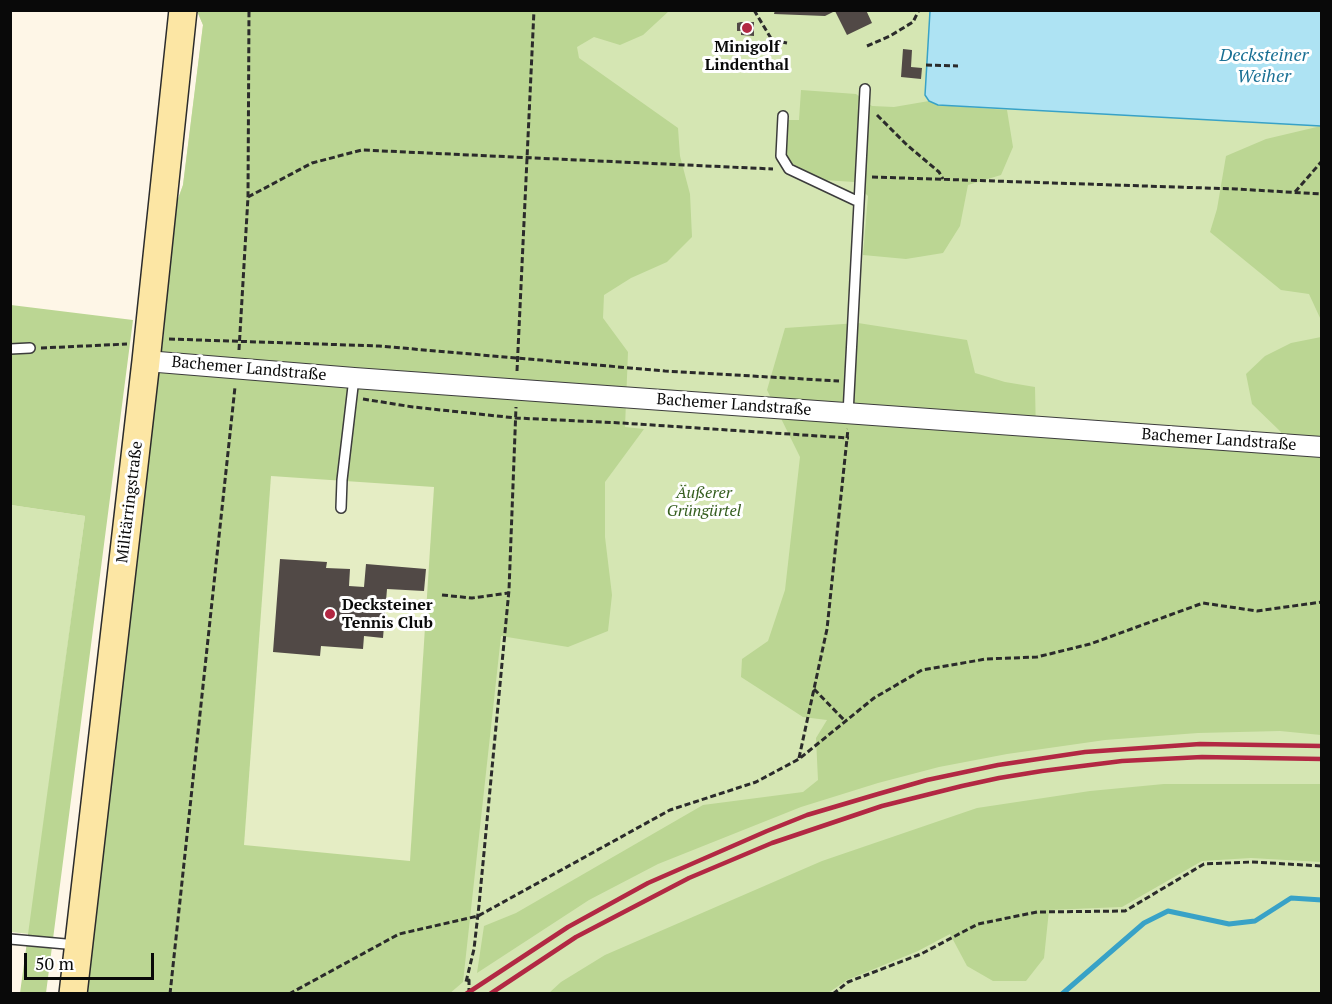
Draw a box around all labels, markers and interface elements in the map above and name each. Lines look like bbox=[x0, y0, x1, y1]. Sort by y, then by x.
marker: Minigolf Lindenthal bbox=[740, 21, 754, 35]
place label: Minigolf Lindenthal bbox=[705, 37, 789, 75]
water label: Decksteiner Weiher bbox=[1220, 45, 1308, 88]
street label: Bachemer Landstraße bbox=[171, 353, 327, 385]
street label: Bachemer Landstraße bbox=[656, 390, 812, 420]
street label: Bachemer Landstraße bbox=[1141, 425, 1297, 455]
street label: Militärringstraße bbox=[113, 440, 147, 564]
park label: Äußerer Grüngürtel bbox=[667, 483, 741, 521]
place label: Decksteiner Tennis Club bbox=[342, 595, 433, 633]
marker: Decksteiner Tennis Club bbox=[323, 607, 337, 621]
scale bar bbox=[27, 941, 158, 979]
text: 50 m bbox=[35, 951, 74, 975]

